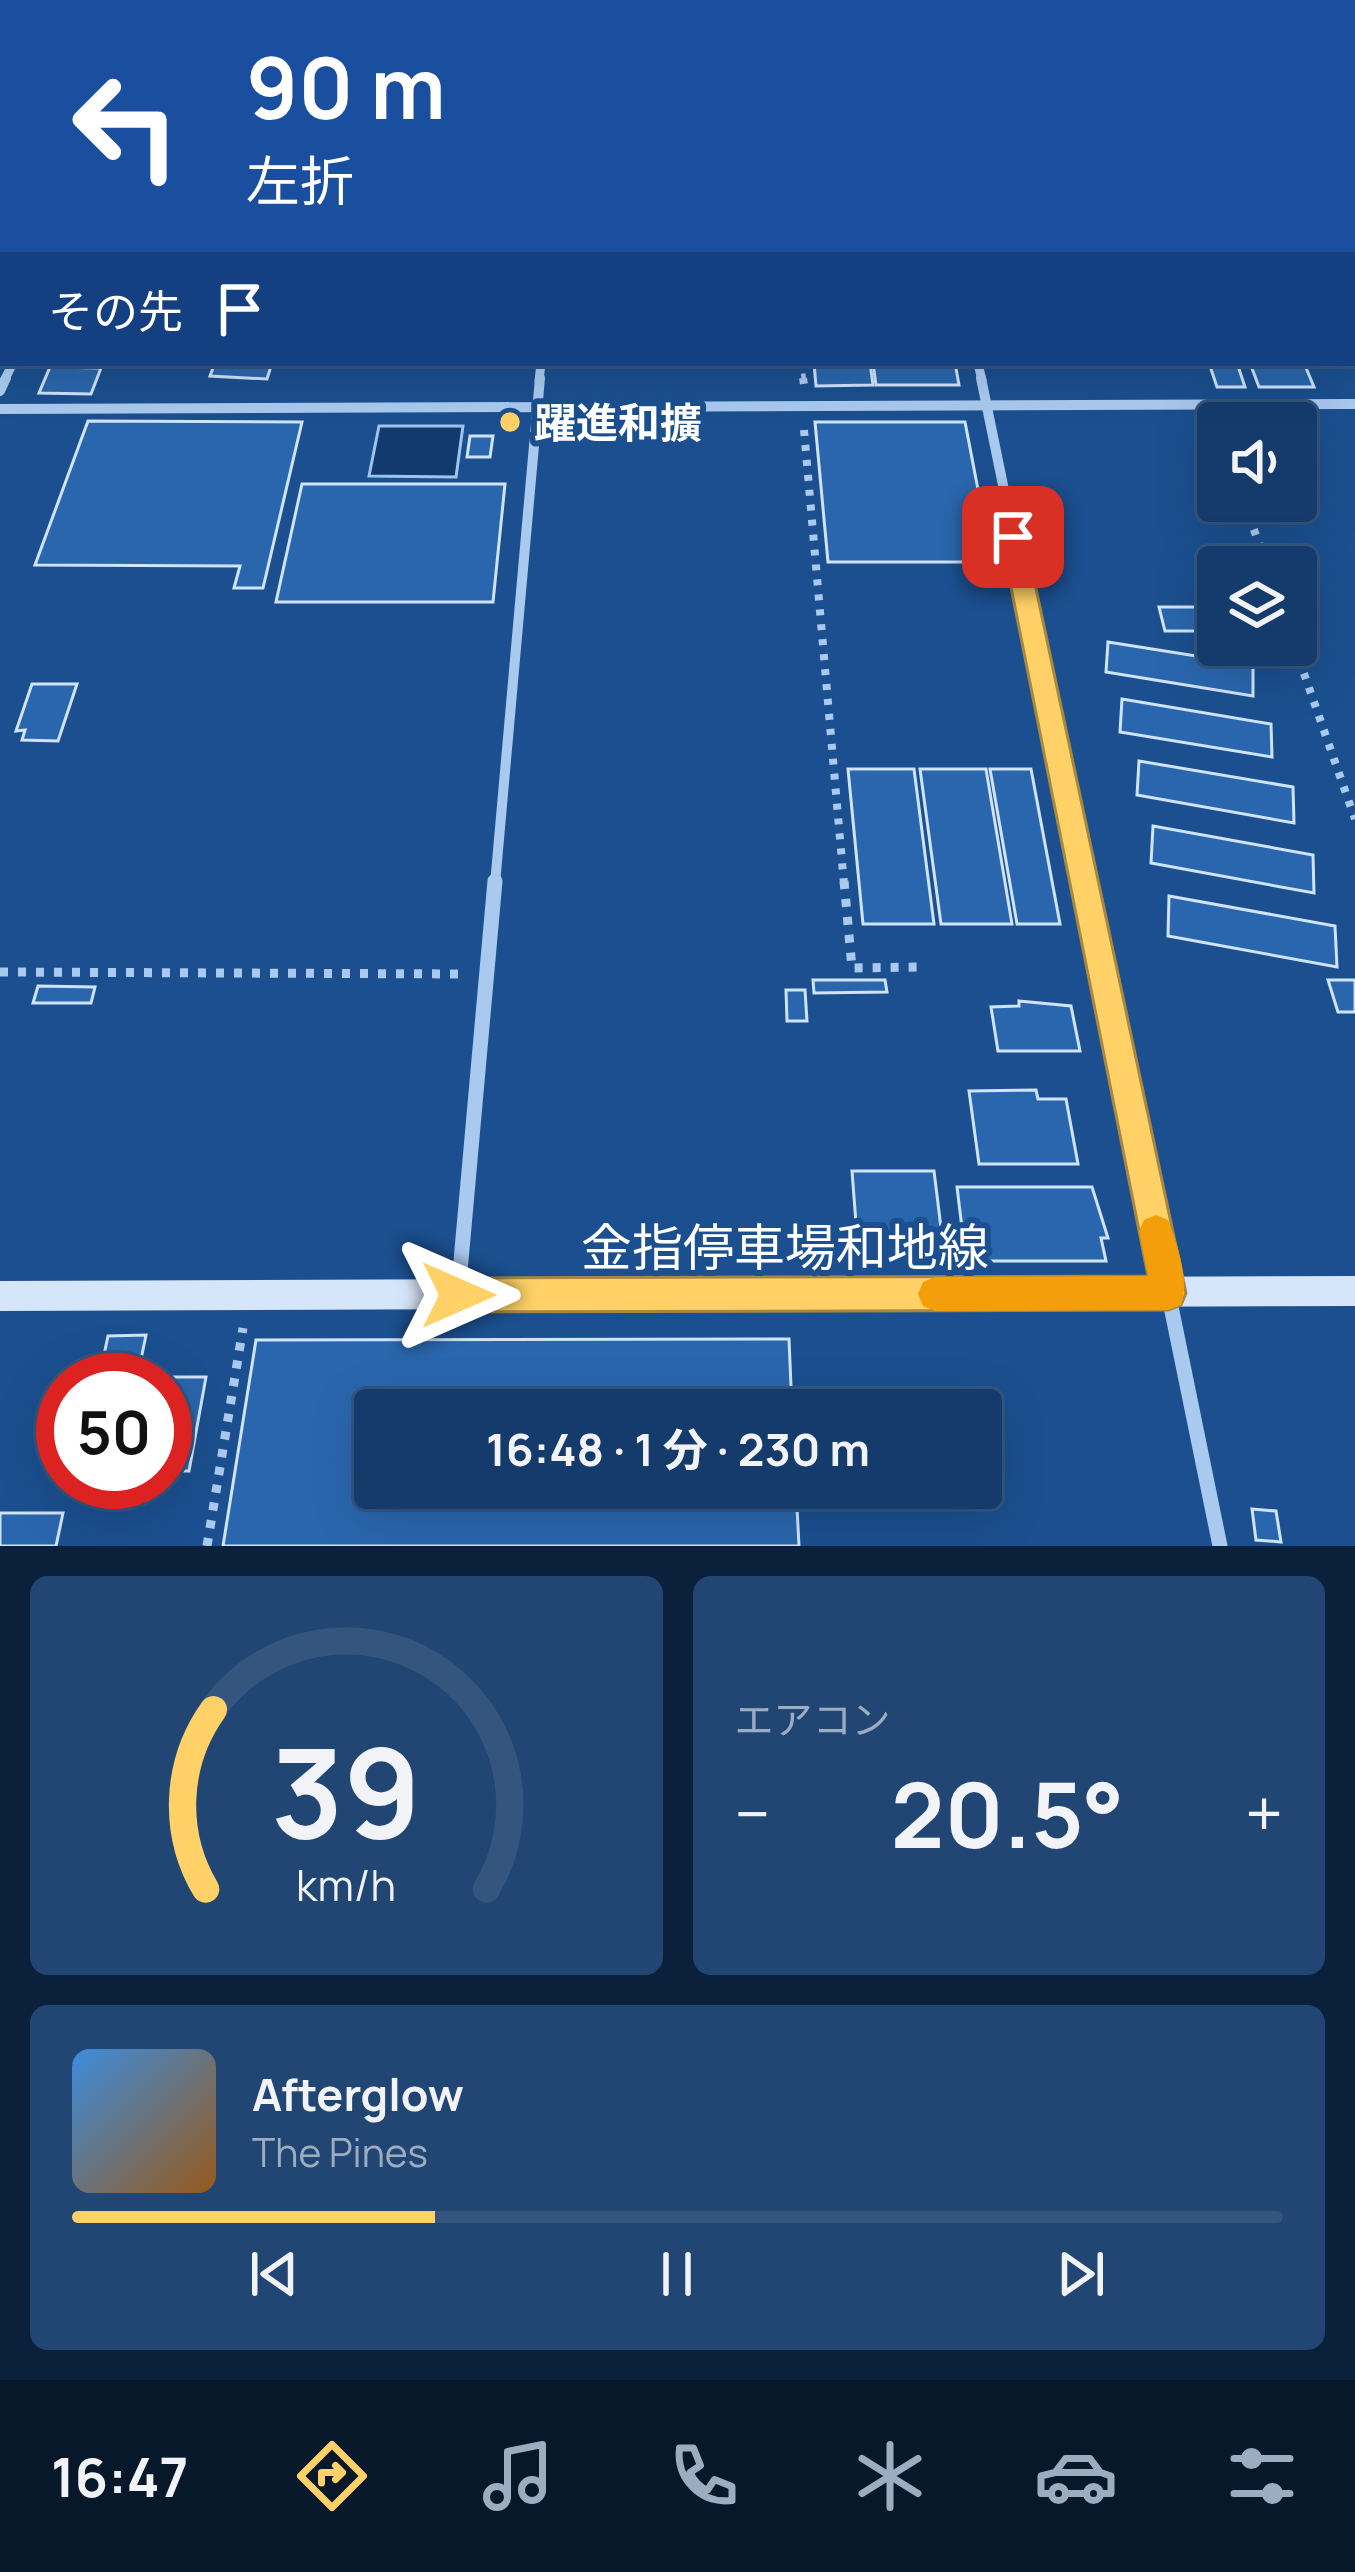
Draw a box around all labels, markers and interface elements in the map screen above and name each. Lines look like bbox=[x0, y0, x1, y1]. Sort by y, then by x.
text: 90 m bbox=[246, 29, 446, 144]
icon: left bbox=[48, 48, 204, 204]
text: 左折 bbox=[246, 143, 354, 217]
icon: arrive bbox=[207, 276, 273, 342]
text: その先 bbox=[48, 280, 183, 342]
place label: 躍進和擴 bbox=[534, 393, 702, 451]
map controls bbox=[1197, 402, 1317, 666]
button: sound bbox=[1197, 402, 1317, 522]
marker: 躍進和擴 bbox=[497, 409, 523, 435]
pin bbox=[962, 486, 1064, 588]
icon: arrive bbox=[980, 504, 1046, 570]
button: layers bbox=[1197, 546, 1317, 666]
street label: 金指停車場和地線 bbox=[581, 1212, 989, 1281]
position arrow bbox=[395, 1232, 521, 1358]
speed limit sign: 50 bbox=[36, 1353, 192, 1509]
text: 16:48 · 1 分 · 230 m bbox=[486, 1418, 870, 1480]
text: エアコン bbox=[735, 1692, 891, 1746]
text: 39 bbox=[271, 1705, 421, 1875]
text: 20.5° bbox=[891, 1752, 1124, 1875]
text: − bbox=[735, 1768, 770, 1858]
text: + bbox=[1245, 1768, 1283, 1858]
text: km/h bbox=[296, 1854, 396, 1913]
text: Afterglow bbox=[252, 2063, 464, 2125]
text: The Pines bbox=[252, 2125, 428, 2179]
icon: previous bbox=[241, 2241, 307, 2307]
icon: pause bbox=[644, 2241, 710, 2307]
icon: next bbox=[1048, 2241, 1114, 2307]
icon: directions bbox=[290, 2434, 374, 2518]
icon: music bbox=[476, 2434, 560, 2518]
icon: phone bbox=[662, 2434, 746, 2518]
icon: climate bbox=[848, 2434, 932, 2518]
icon: car bbox=[1034, 2434, 1118, 2518]
icon: filters bbox=[1220, 2434, 1304, 2518]
text: 16:47 bbox=[51, 2439, 188, 2513]

